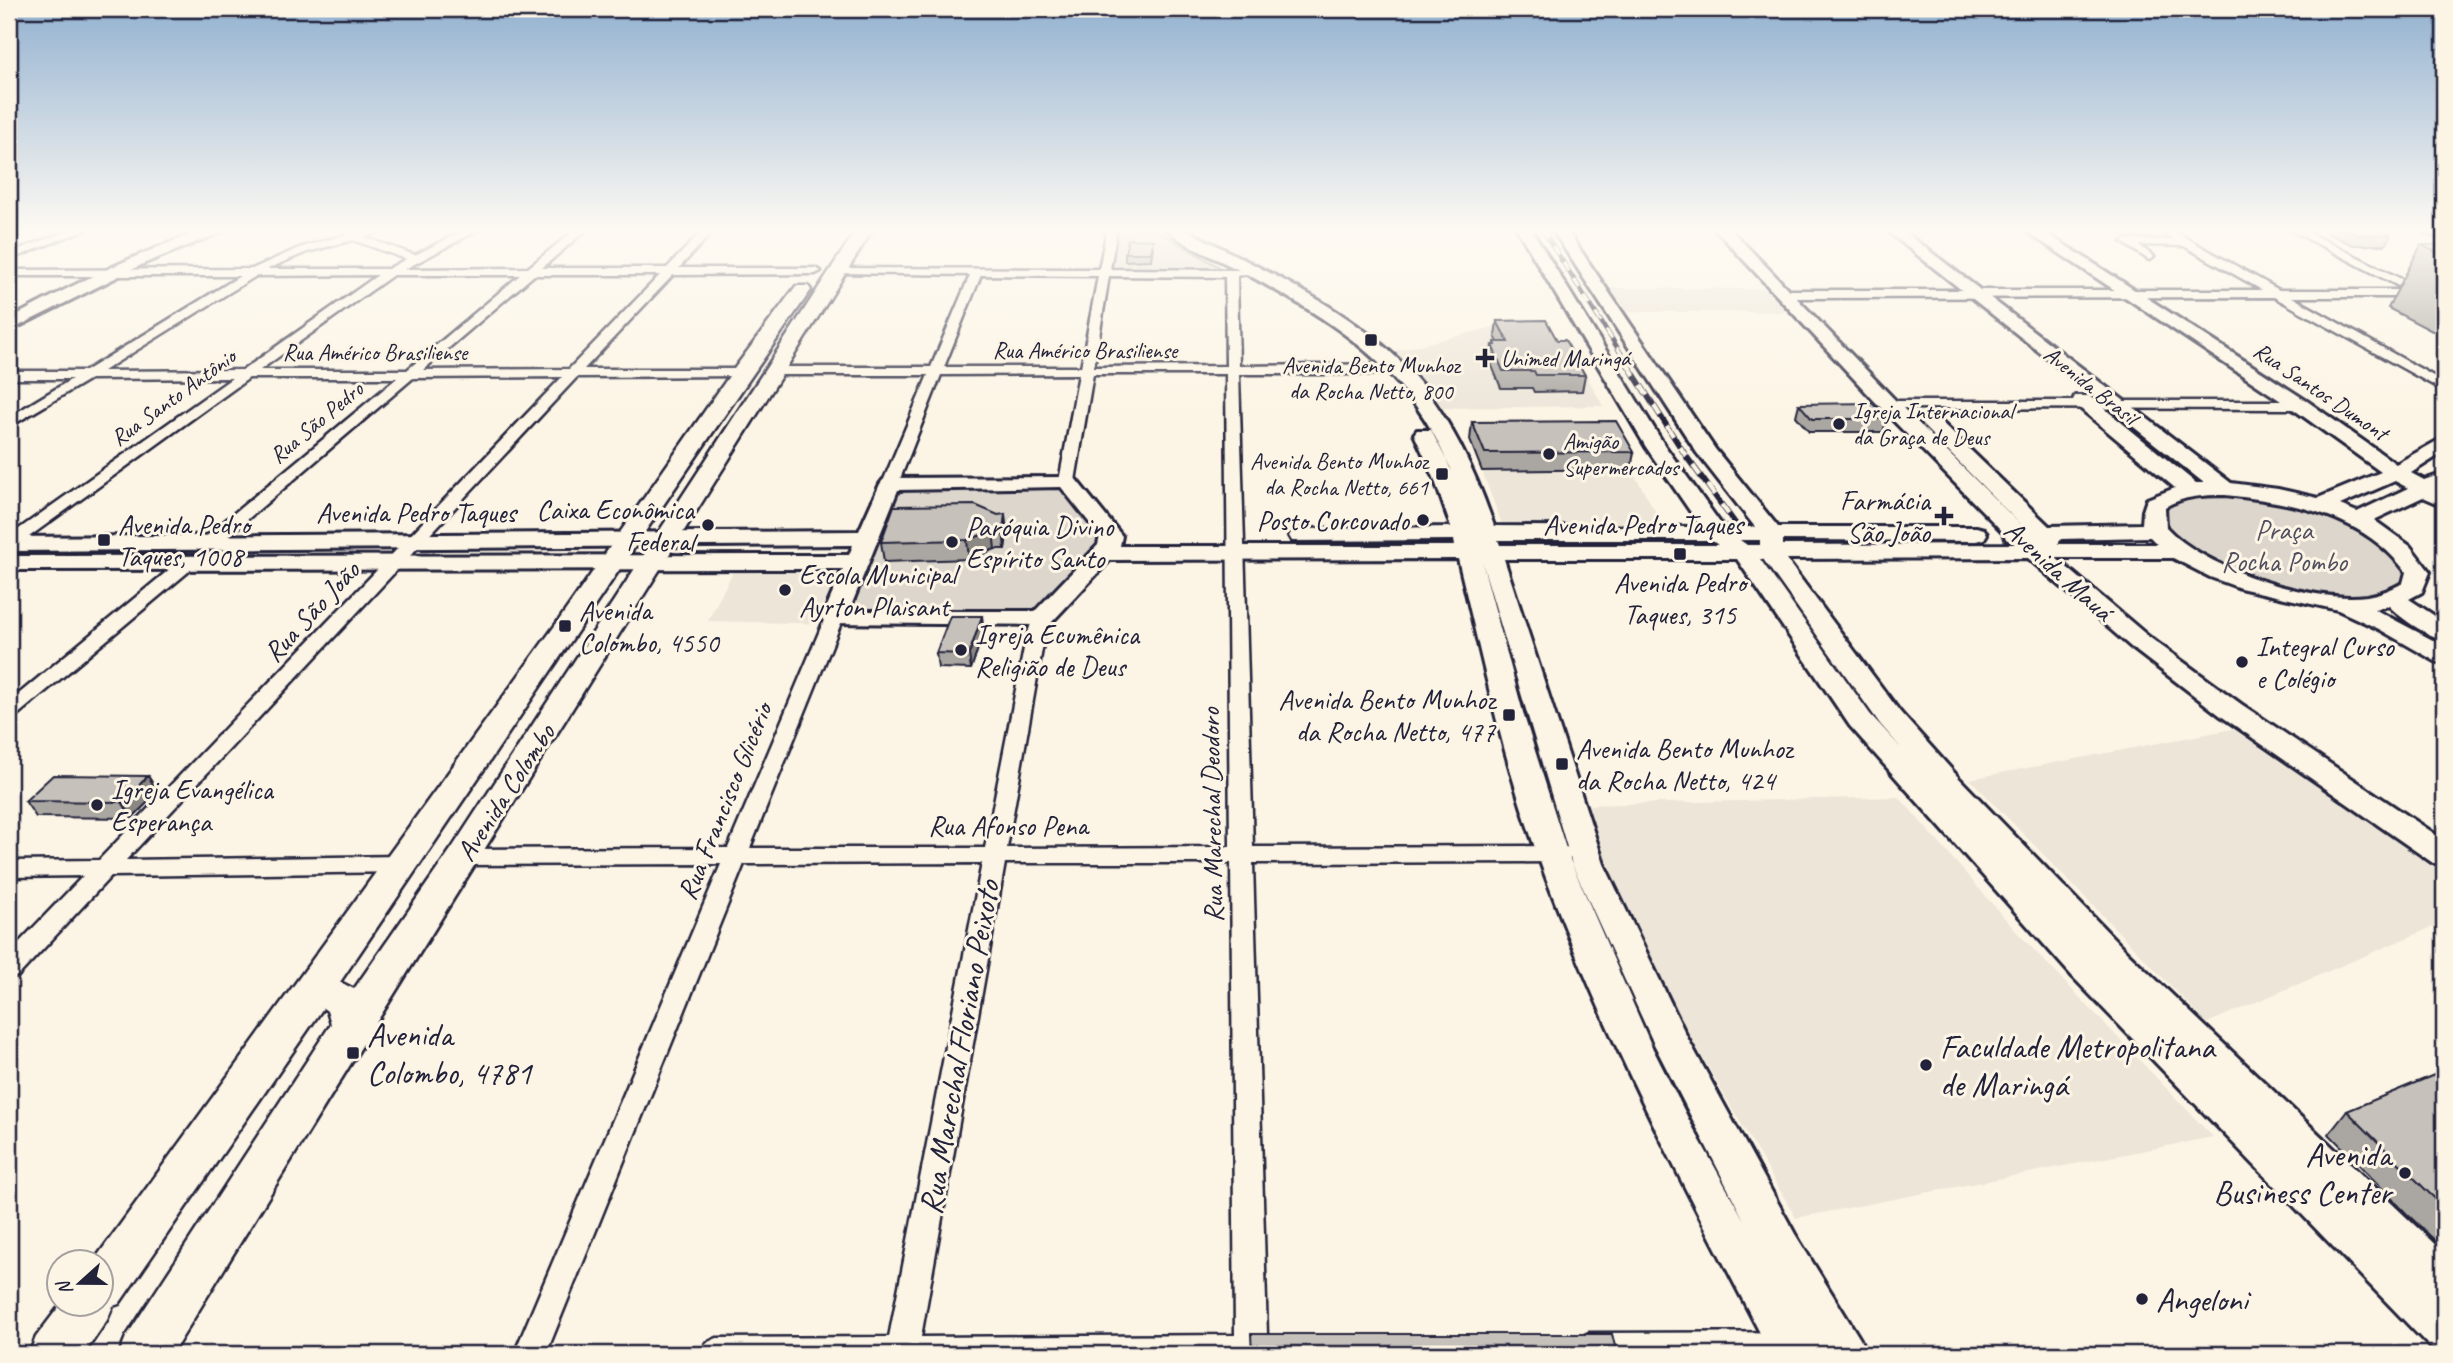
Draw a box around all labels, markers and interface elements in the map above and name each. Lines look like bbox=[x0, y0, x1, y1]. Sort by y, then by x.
marker: Avenida Bento Munhoz da Rocha Netto, 800 bbox=[1363, 332, 1379, 348]
street label: Rua Américo Brasiliense bbox=[993, 336, 1179, 365]
street label: Rua Santos Dumont bbox=[2248, 336, 2396, 449]
street label: Rua Américo Brasiliense bbox=[283, 338, 469, 367]
street label: Avenida Brasil bbox=[2038, 340, 2147, 434]
street label: Rua Santo Antônio bbox=[105, 341, 244, 453]
place label: Unimed Maringá bbox=[1501, 344, 1632, 373]
marker: Unimed Maringá bbox=[1475, 348, 1495, 368]
place label: Avenida Bento Munhoz da Rocha Netto, 800 bbox=[1282, 351, 1462, 406]
street label: Rua São Pedro bbox=[264, 374, 371, 470]
place label: Igreja Internacional da Graça de Deus bbox=[1853, 397, 2017, 452]
marker: Igreja Internacional da Graça de Deus bbox=[1831, 416, 1847, 432]
place label: Amigão Supermercados bbox=[1563, 427, 1681, 482]
marker: Amigão Supermercados bbox=[1541, 446, 1557, 462]
place label: Avenida Bento Munhoz da Rocha Netto, 661 bbox=[1250, 447, 1430, 502]
marker: Avenida Bento Munhoz da Rocha Netto, 661 bbox=[1434, 466, 1450, 482]
place label: Farmácia São João bbox=[1840, 483, 1932, 550]
place label: Caixa Econômica Federal bbox=[536, 492, 699, 559]
street label: Avenida Pedro Taques bbox=[316, 495, 518, 530]
place label: Posto Corcovado bbox=[1257, 503, 1411, 538]
place label: Avenida Pedro Taques, 1008 bbox=[118, 507, 253, 574]
street label: Avenida Pedro Taques bbox=[1543, 507, 1745, 542]
marker: Farmácia São João bbox=[1936, 508, 1952, 524]
place label: Paróquia Divino Espírito Santo bbox=[966, 509, 1115, 576]
marker: Posto Corcovado bbox=[1415, 512, 1431, 528]
street label: Avenida Mauá bbox=[1997, 512, 2122, 630]
park label: Praça Rocha Pombo bbox=[2221, 512, 2349, 579]
marker: Caixa Econômica Federal bbox=[700, 517, 716, 533]
marker: Avenida Pedro Taques, 1008 bbox=[96, 532, 112, 548]
marker: Paróquia Divino Espírito Santo bbox=[944, 534, 960, 550]
marker: Avenida Pedro Taques, 315 bbox=[1672, 546, 1688, 562]
street label: Rua São João bbox=[256, 552, 368, 669]
place label: Escola Municipal Ayrton Plaisant bbox=[799, 557, 961, 624]
place label: Avenida Pedro Taques, 315 bbox=[1614, 565, 1749, 632]
marker: Escola Municipal Ayrton Plaisant bbox=[777, 582, 793, 598]
place label: Avenida Colombo, 4550 bbox=[579, 593, 721, 660]
place label: Igreja Ecumênica Religião de Deus bbox=[975, 617, 1141, 684]
marker: Avenida Colombo, 4550 bbox=[557, 618, 573, 634]
place label: Integral Curso e Colégio bbox=[2256, 629, 2396, 696]
marker: Igreja Ecumênica Religião de Deus bbox=[953, 642, 969, 658]
marker: Integral Curso e Colégio bbox=[2234, 654, 2250, 670]
place label: Avenida Bento Munhoz da Rocha Netto, 477 bbox=[1279, 682, 1497, 749]
street label: Rua Francisco Glicério bbox=[669, 695, 781, 905]
street label: Rua Marechal Deodoro bbox=[1192, 705, 1231, 923]
marker: Avenida Bento Munhoz da Rocha Netto, 477 bbox=[1501, 707, 1517, 723]
street label: Avenida Colombo bbox=[448, 715, 564, 867]
place label: Avenida Bento Munhoz da Rocha Netto, 424 bbox=[1576, 731, 1795, 798]
marker: Avenida Bento Munhoz da Rocha Netto, 424 bbox=[1554, 756, 1570, 772]
place label: Igreja Evangélica Esperança bbox=[111, 772, 274, 839]
marker: Igreja Evangélica Esperança bbox=[89, 797, 105, 813]
street label: Rua Afonso Pena bbox=[928, 808, 1090, 843]
street label: Rua Marechal Floriano Peixoto bbox=[909, 875, 1009, 1217]
place label: Avenida Colombo, 4781 bbox=[367, 1014, 534, 1094]
place label: Faculdade Metropolitana de Maringá bbox=[1940, 1026, 2217, 1106]
marker: Avenida Colombo, 4781 bbox=[345, 1045, 361, 1061]
marker: Faculdade Metropolitana de Maringá bbox=[1918, 1057, 1934, 1073]
place label: Avenida Business Center bbox=[2213, 1134, 2394, 1214]
marker: Avenida Business Center bbox=[2397, 1165, 2413, 1181]
north arrow bbox=[46, 1248, 116, 1318]
text: N bbox=[51, 1276, 78, 1299]
place label: Angeloni bbox=[2156, 1279, 2252, 1321]
marker: Angeloni bbox=[2134, 1291, 2150, 1307]

